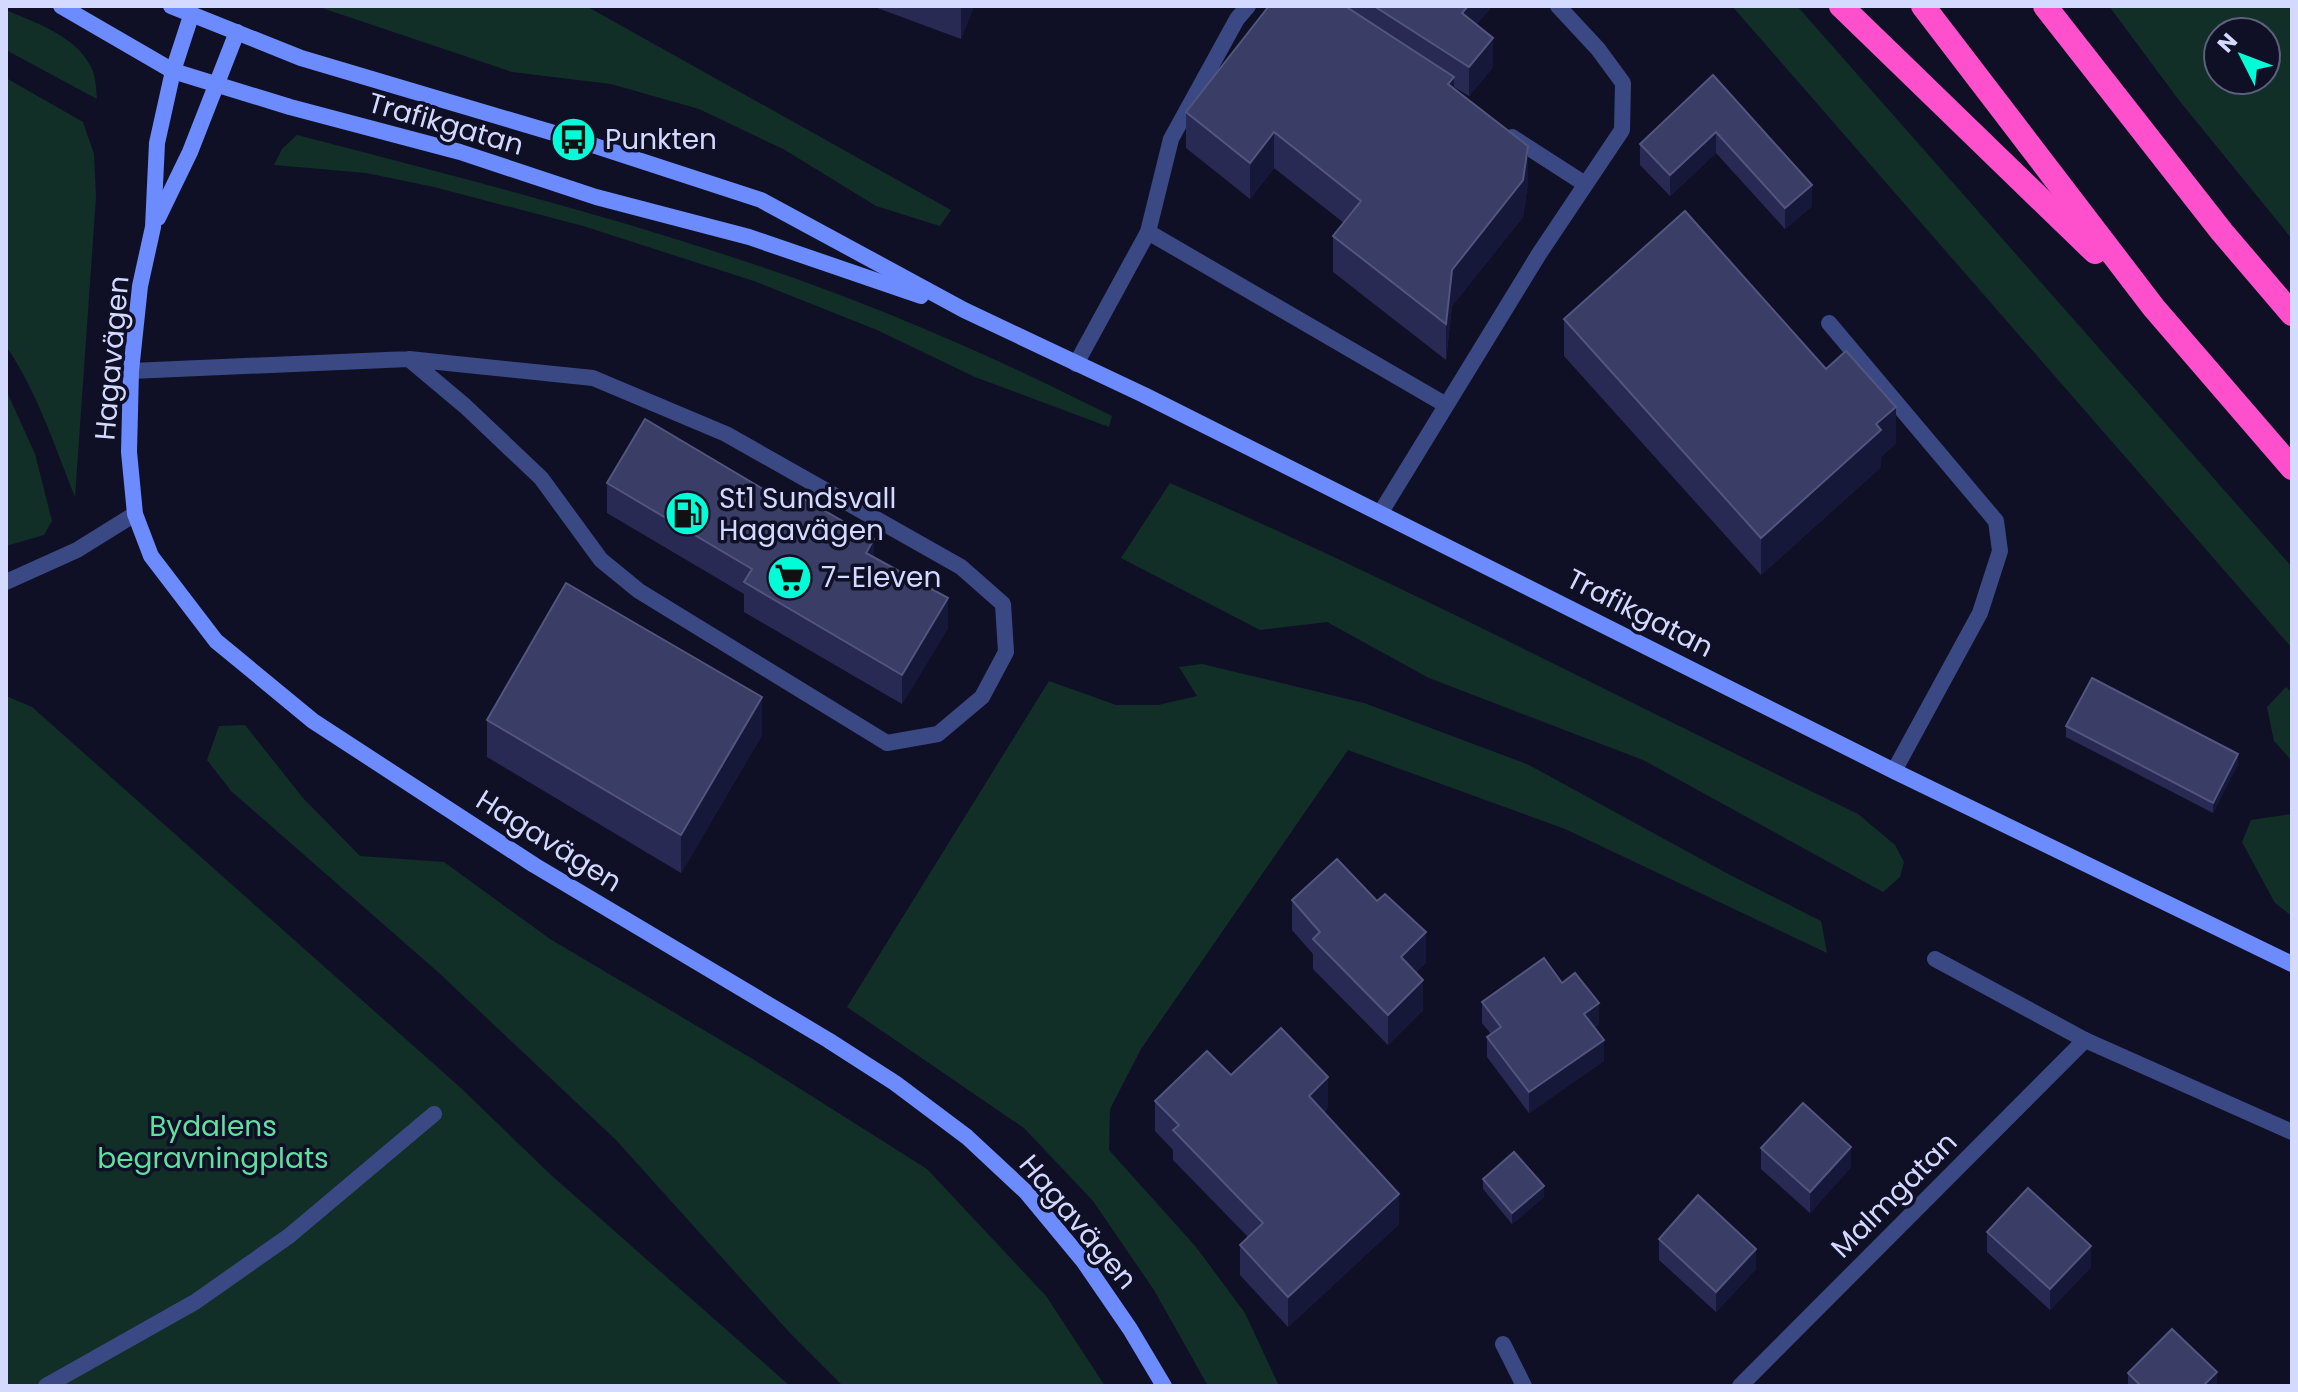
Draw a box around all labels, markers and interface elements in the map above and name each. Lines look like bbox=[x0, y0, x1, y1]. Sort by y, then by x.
north arrow bbox=[2202, 16, 2282, 96]
text: N bbox=[2210, 26, 2245, 59]
street label: Trafikgatan bbox=[364, 83, 528, 165]
bus stop icon: Punkten bbox=[550, 115, 598, 163]
place label: Punkten bbox=[605, 120, 717, 159]
street label: Hagavägen bbox=[85, 274, 139, 442]
place label: St1 Sundsvall Hagavägen bbox=[719, 479, 896, 550]
fuel station icon: St1 Sundsvall Hagavägen bbox=[664, 490, 712, 538]
supermarket icon: 7-Eleven bbox=[766, 553, 814, 601]
place label: 7-Eleven bbox=[821, 558, 941, 597]
street label: Trafikgatan bbox=[1560, 559, 1720, 667]
street label: Hagavägen bbox=[469, 781, 629, 901]
park label: Bydalens begravningplats bbox=[97, 1107, 329, 1178]
street label: Malmgatan bbox=[1822, 1123, 1966, 1267]
street label: Hagavägen bbox=[1010, 1146, 1146, 1298]

